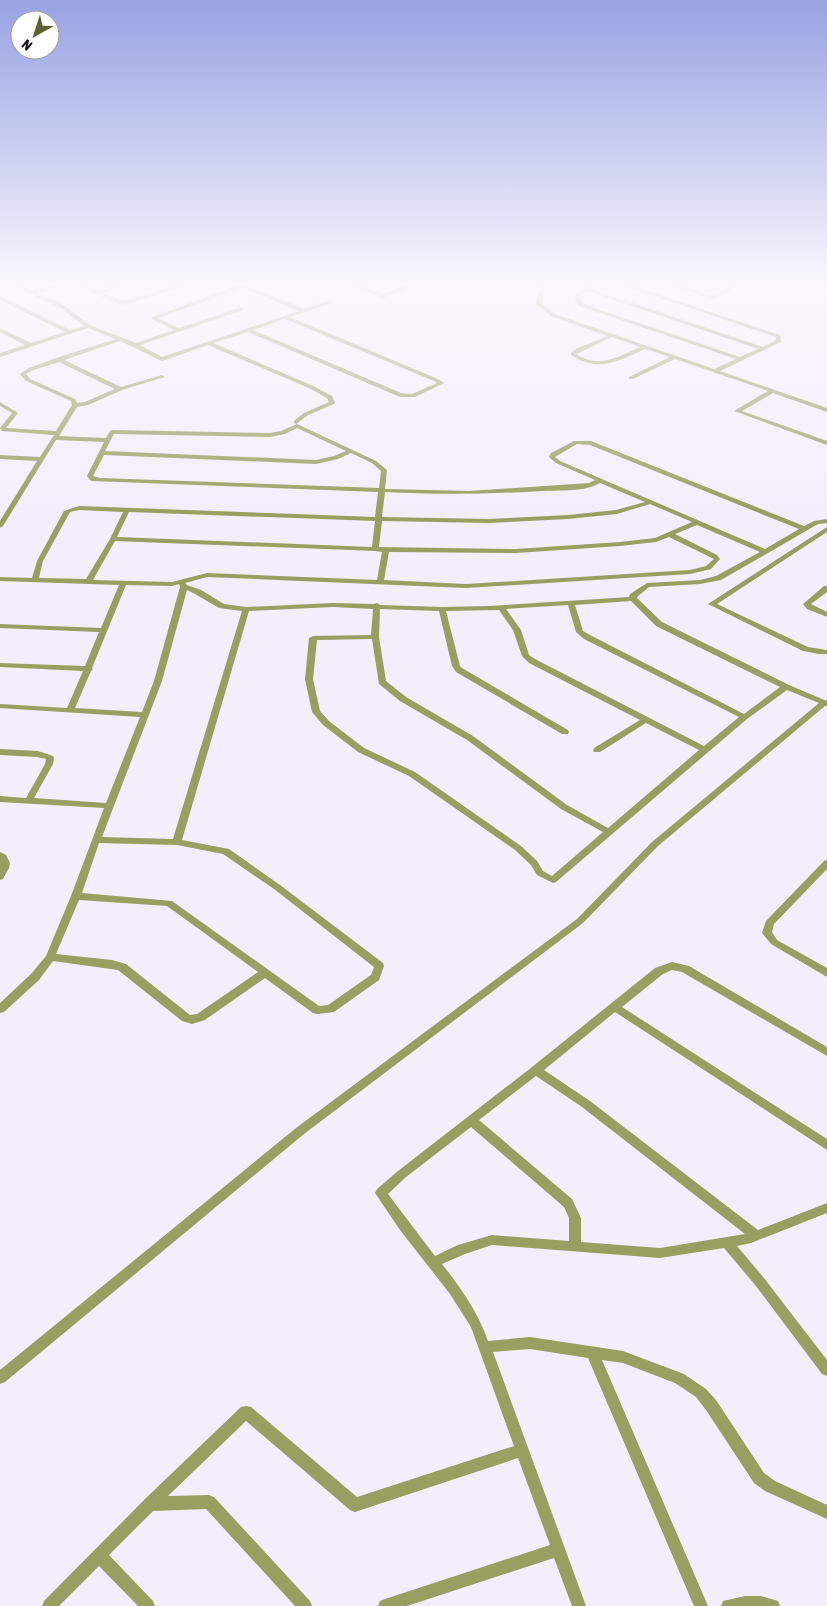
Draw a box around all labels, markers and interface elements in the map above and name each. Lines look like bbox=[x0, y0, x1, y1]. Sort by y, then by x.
north arrow bbox=[10, 10, 60, 60]
text: N bbox=[19, 36, 35, 54]

